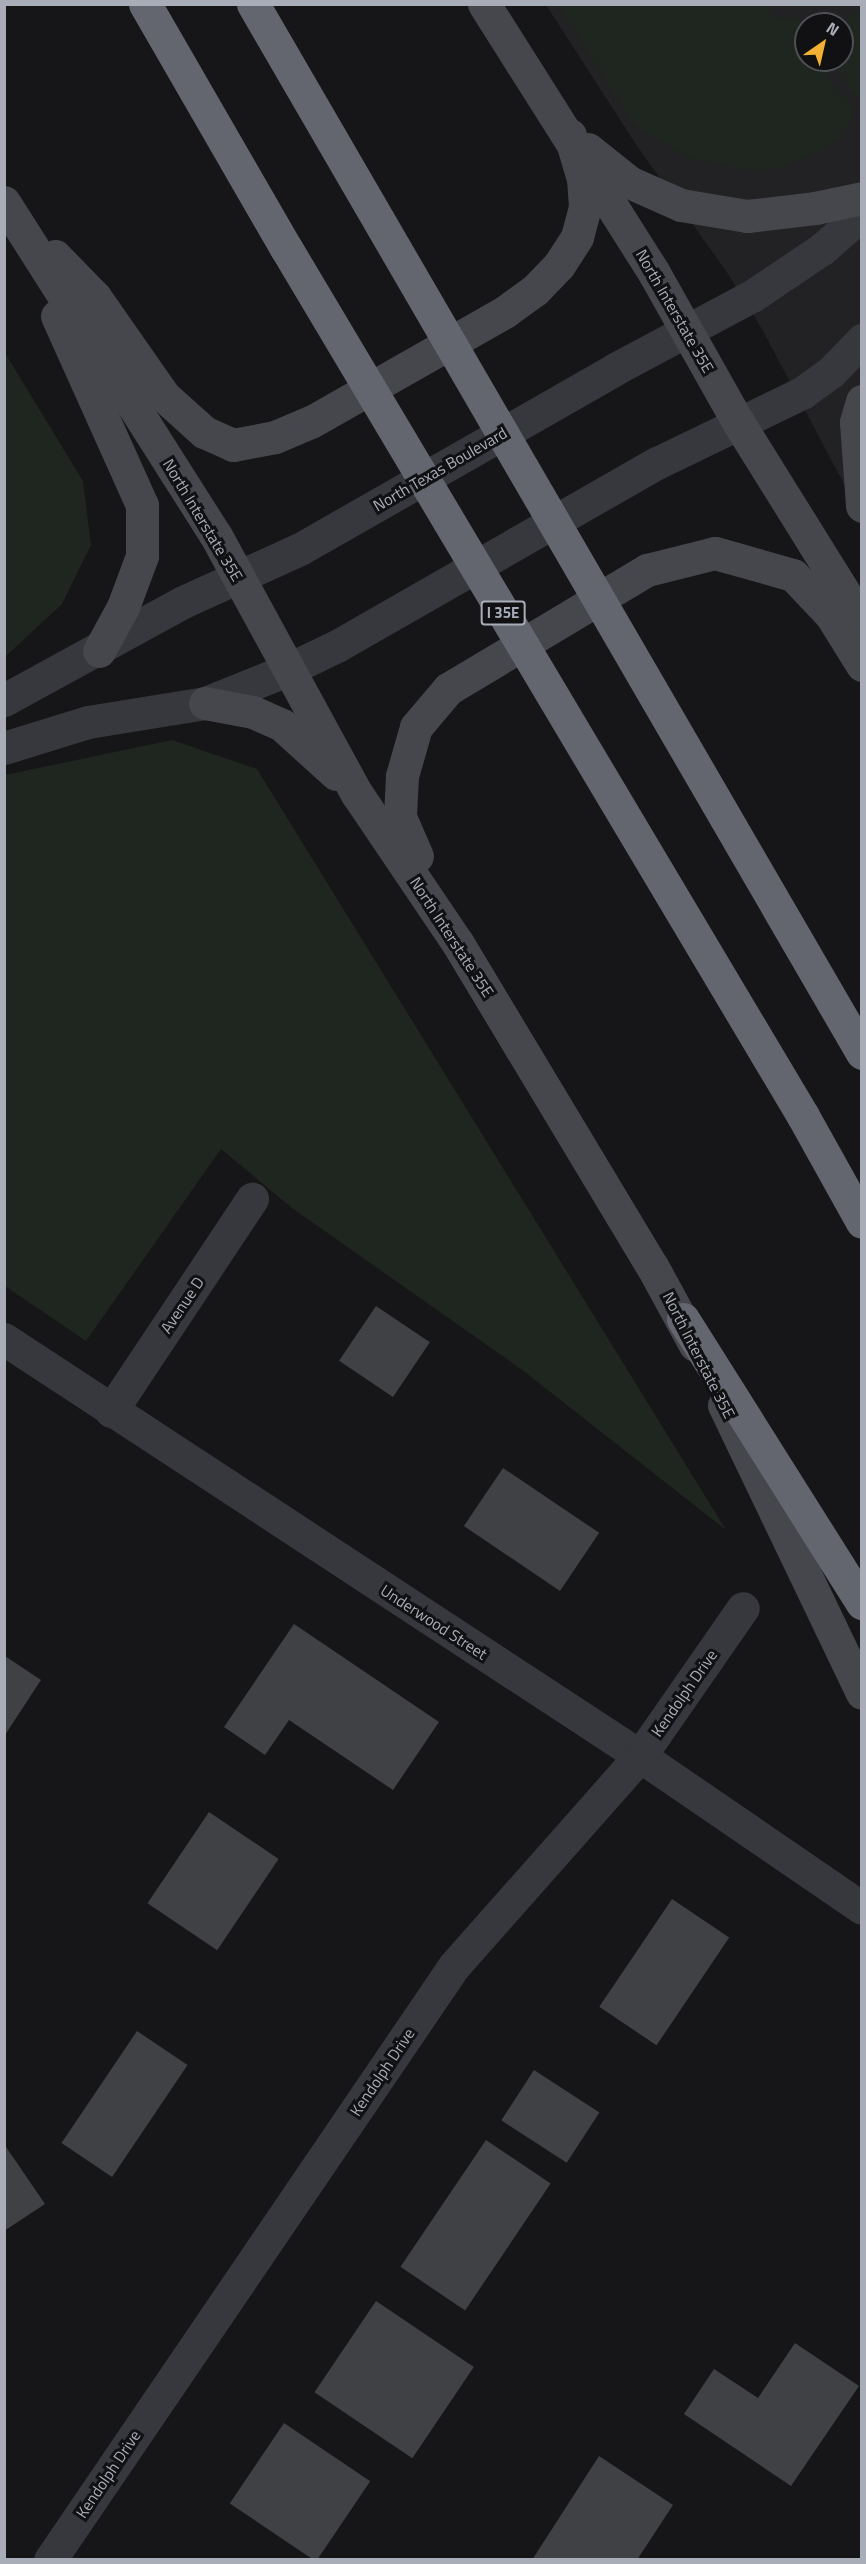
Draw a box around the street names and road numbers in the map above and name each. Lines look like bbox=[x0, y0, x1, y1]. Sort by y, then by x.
street label: North Interstate 35E bbox=[632, 246, 718, 376]
street label: North Texas Boulevard bbox=[370, 423, 510, 515]
street label: North Interstate 35E bbox=[159, 455, 247, 585]
road number: I 35E bbox=[480, 601, 526, 625]
street label: North Interstate 35E bbox=[406, 873, 498, 1001]
street label: Avenue D bbox=[156, 1273, 208, 1337]
street label: North Interstate 35E bbox=[659, 1289, 739, 1421]
street label: Underwood Street bbox=[377, 1580, 491, 1664]
street label: Kendolph Drive bbox=[647, 1646, 721, 1740]
street label: Kendolph Drive bbox=[346, 2024, 418, 2120]
street label: Kendolph Drive bbox=[72, 2426, 144, 2522]

